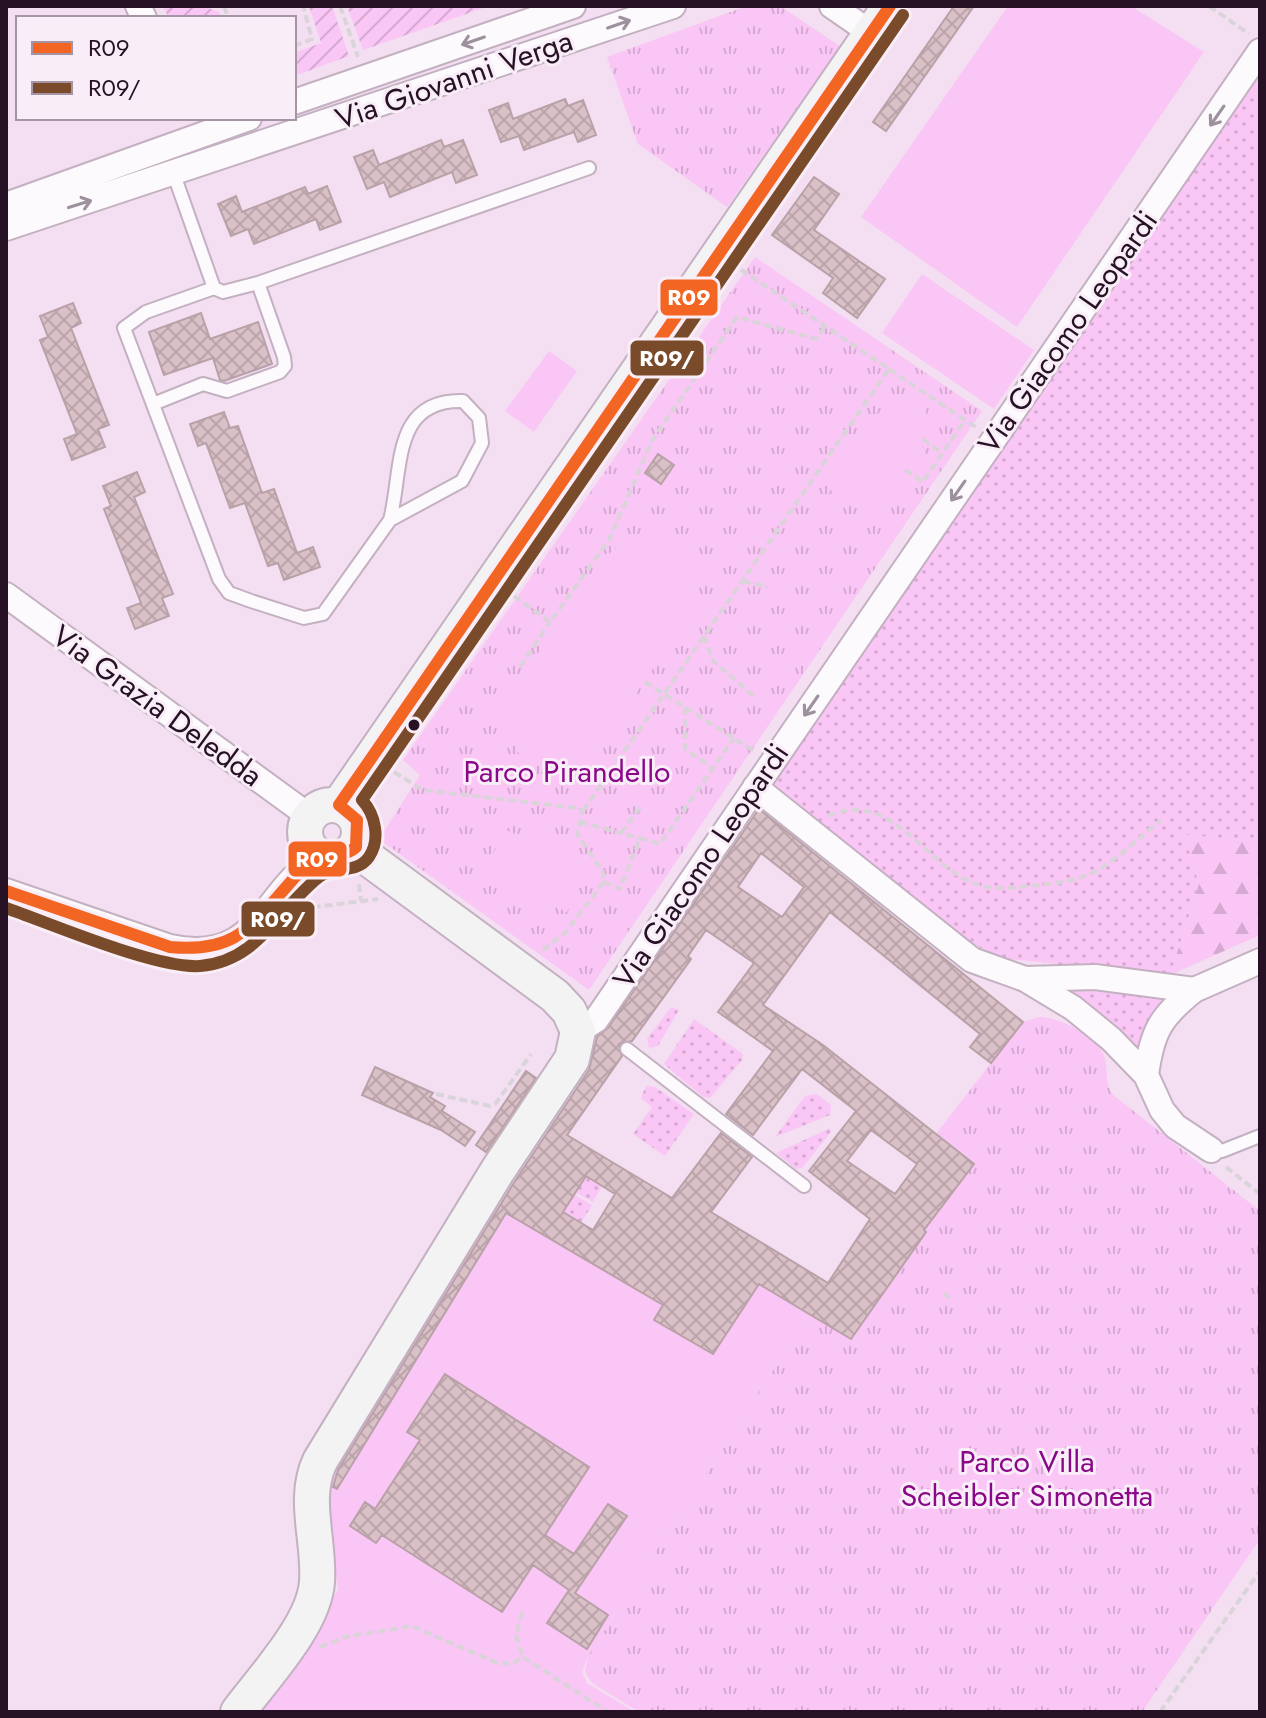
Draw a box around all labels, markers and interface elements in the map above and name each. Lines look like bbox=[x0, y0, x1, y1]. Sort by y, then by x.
legend bbox=[16, 16, 296, 120]
one-way arrow bbox=[606, 16, 631, 31]
street label: Via Giovanni Verga bbox=[330, 19, 578, 140]
text: R09 bbox=[88, 30, 130, 65]
one-way arrow bbox=[461, 35, 486, 50]
text: R09/ bbox=[88, 70, 140, 105]
one-way arrow bbox=[1208, 104, 1225, 126]
one-way arrow bbox=[68, 196, 93, 211]
street label: Via Giacomo Leopardi bbox=[967, 201, 1168, 462]
line badge: R09 bbox=[659, 278, 719, 317]
text: R09 bbox=[667, 281, 711, 313]
line badge: R09/ bbox=[629, 339, 705, 377]
text: R09/ bbox=[639, 342, 695, 374]
one-way arrow bbox=[950, 480, 966, 502]
street label: Via Grazia Deledda bbox=[43, 614, 271, 797]
one-way arrow bbox=[803, 694, 819, 716]
unlabelled marker bbox=[406, 717, 422, 733]
street label: Via Giacomo Leopardi bbox=[602, 734, 799, 997]
park label: Parco Pirandello bbox=[464, 750, 670, 793]
line badge: R09 bbox=[287, 840, 348, 878]
text: R09 bbox=[295, 843, 339, 875]
line badge: R09/ bbox=[240, 900, 316, 938]
text: R09/ bbox=[250, 903, 306, 935]
park label: Parco Villa Scheibler Simonetta bbox=[901, 1440, 1153, 1517]

